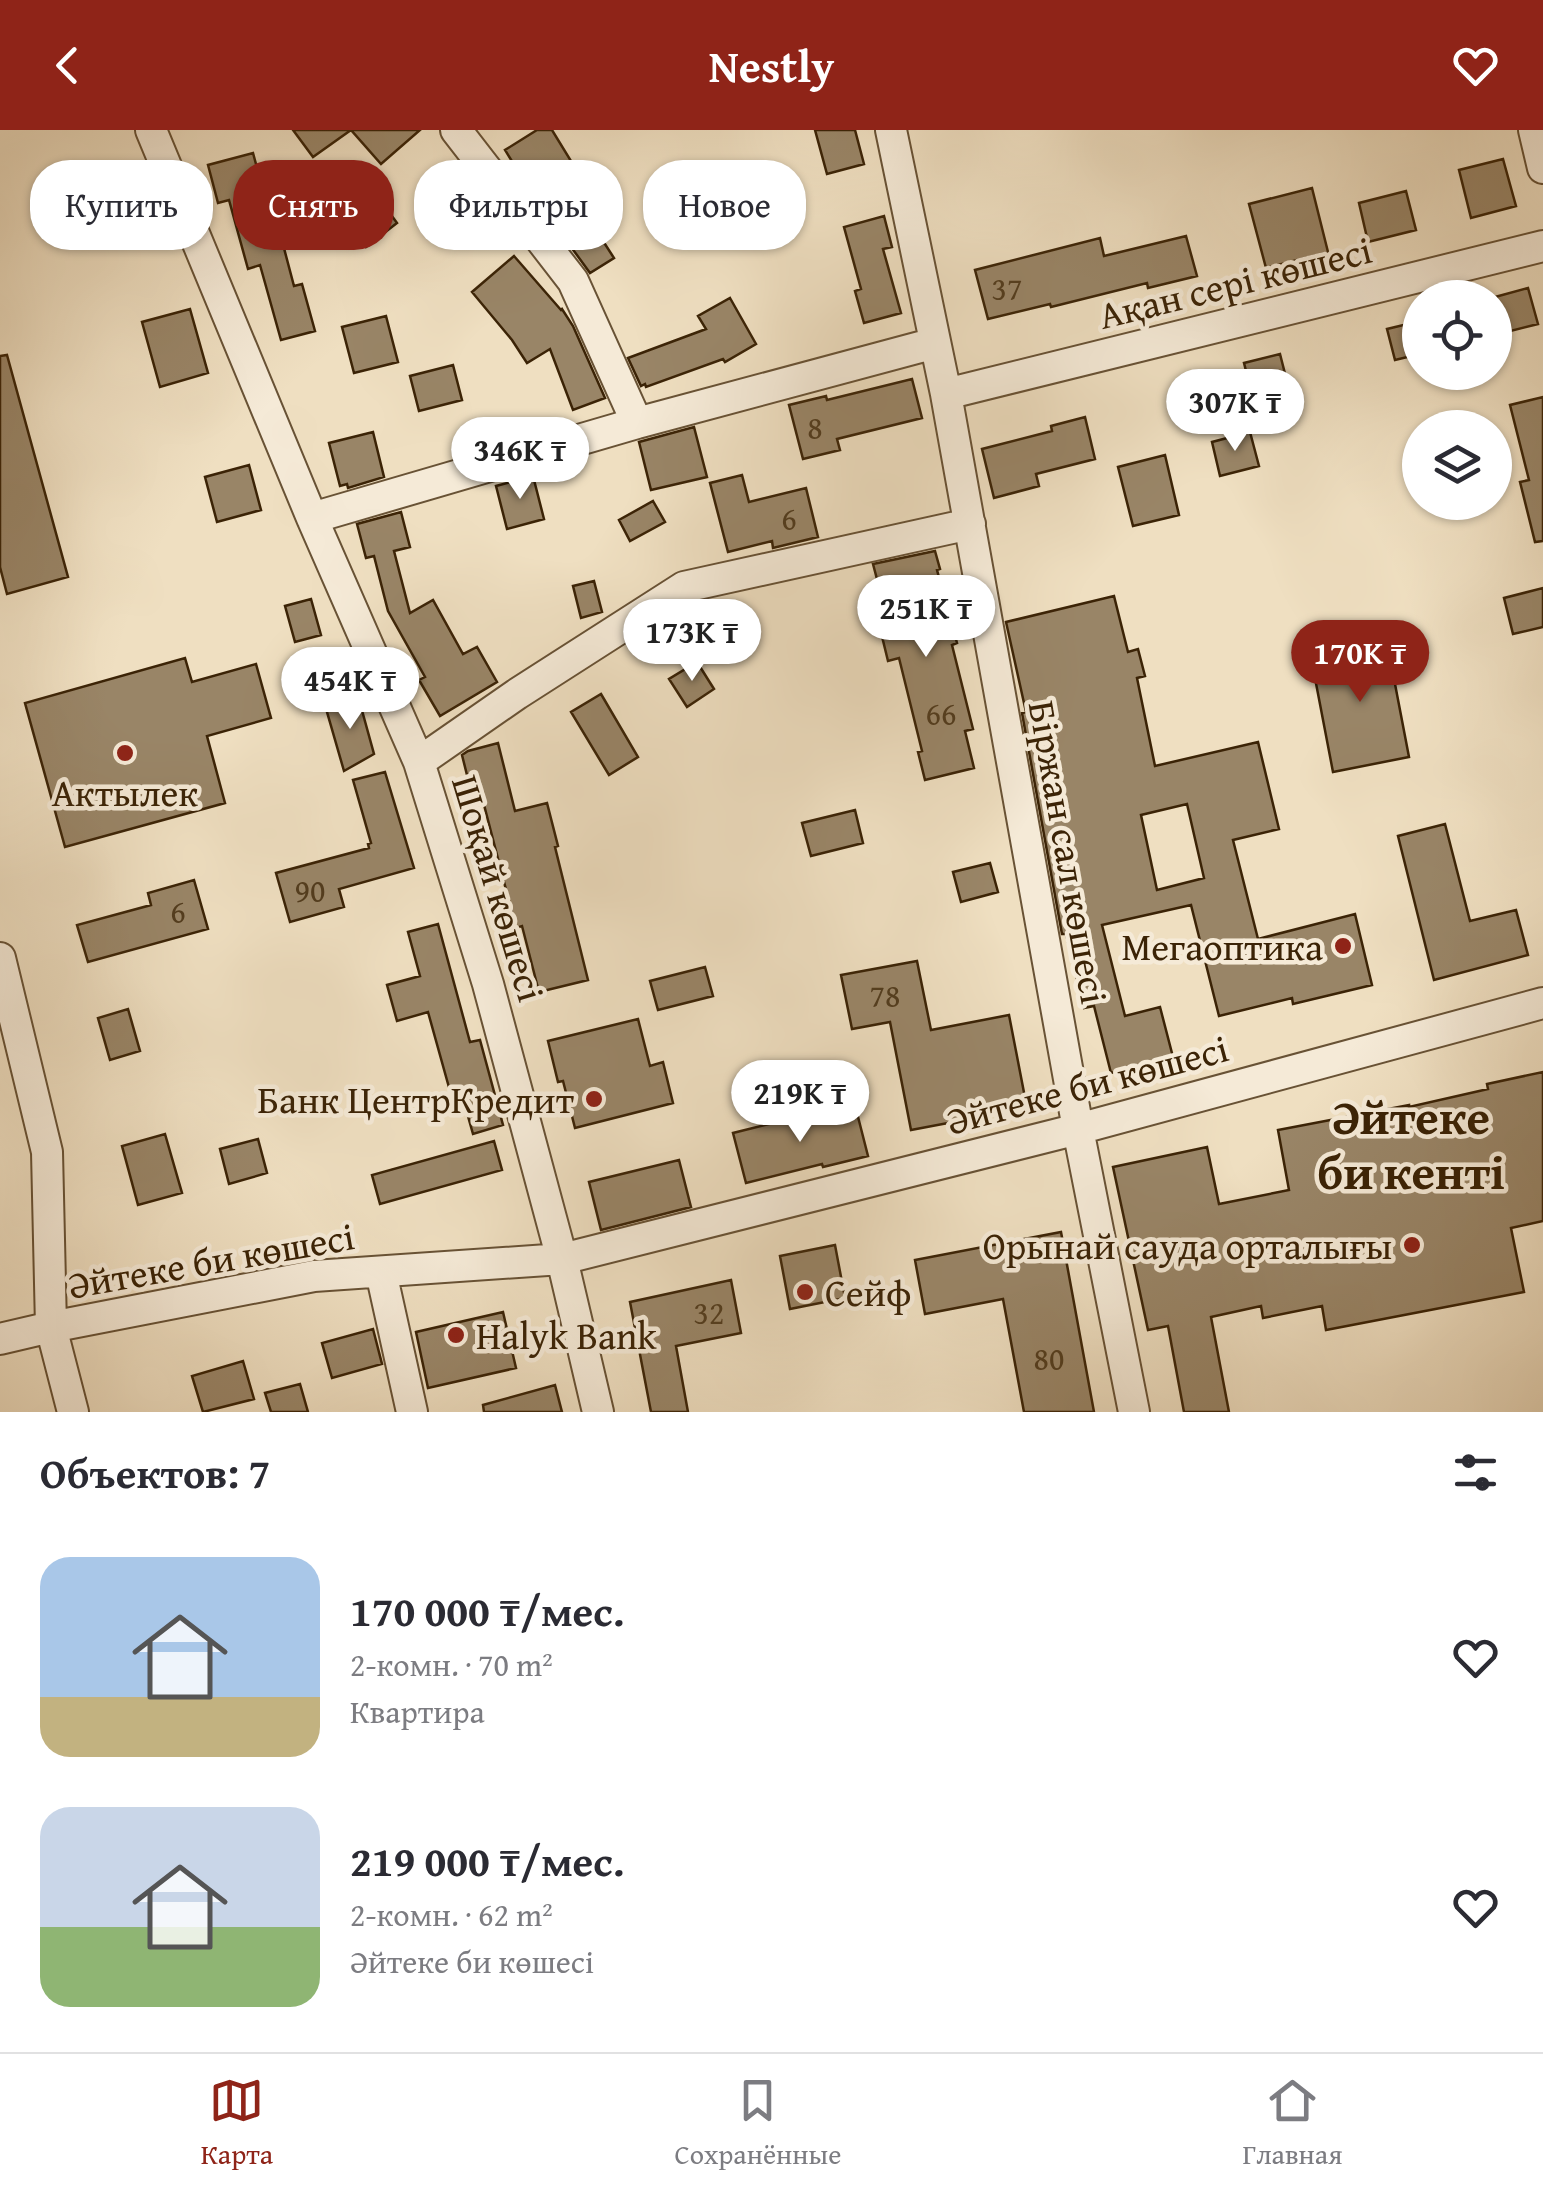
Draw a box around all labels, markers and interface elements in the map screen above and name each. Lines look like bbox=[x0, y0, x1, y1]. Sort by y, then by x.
text: Nestly bbox=[709, 33, 834, 98]
icon: back bbox=[40, 38, 95, 93]
icon: heart bbox=[1448, 38, 1503, 93]
chip: Купить bbox=[30, 160, 213, 250]
chip: Снять bbox=[233, 160, 394, 250]
chip: Фильтры bbox=[414, 160, 623, 250]
chip: Новое bbox=[643, 160, 806, 250]
street label: Ақан сері көшесі bbox=[1093, 221, 1377, 343]
house number: 37 bbox=[992, 265, 1022, 312]
map controls bbox=[1402, 280, 1512, 520]
button: locate bbox=[1402, 280, 1512, 390]
pin: 307K ₸ bbox=[1154, 369, 1316, 454]
text: 307K ₸ bbox=[1188, 378, 1282, 425]
house number: 8 bbox=[807, 404, 823, 451]
button: layers bbox=[1402, 410, 1512, 520]
pin: 346K ₸ bbox=[439, 417, 601, 502]
text: 346K ₸ bbox=[473, 426, 567, 473]
house number: 6 bbox=[781, 495, 797, 542]
pin: 251K ₸ bbox=[845, 575, 1007, 660]
text: 251K ₸ bbox=[879, 584, 973, 631]
pin: 173K ₸ bbox=[611, 599, 773, 684]
text: 173K ₸ bbox=[645, 608, 739, 655]
pin: 170K ₸ bbox=[1279, 620, 1441, 705]
text: 170K ₸ bbox=[1313, 629, 1407, 676]
pin: 454K ₸ bbox=[269, 647, 431, 732]
text: 454K ₸ bbox=[303, 656, 397, 703]
house number: 66 bbox=[926, 690, 956, 737]
street label: Біржан сал көшесі bbox=[1015, 696, 1123, 1008]
marker: Актылек bbox=[114, 742, 136, 764]
place label: Актылек bbox=[52, 764, 198, 820]
street label: Шоқай көшесі bbox=[438, 768, 560, 1008]
house number: 90 bbox=[295, 867, 325, 914]
house number: 6 bbox=[170, 888, 186, 935]
place label: Мегаоптика bbox=[1121, 918, 1323, 974]
marker: Мегаоптика bbox=[1332, 935, 1354, 957]
house number: 78 bbox=[870, 972, 900, 1019]
street label: Әйтеке би көшесі bbox=[940, 1019, 1234, 1149]
pin: 219K ₸ bbox=[719, 1060, 881, 1145]
text: 219K ₸ bbox=[753, 1069, 847, 1116]
place label: Банк ЦентрКредит bbox=[258, 1071, 575, 1127]
district label: Әйтеке би кенті bbox=[1317, 1081, 1505, 1207]
marker: Банк ЦентрКредит bbox=[583, 1088, 605, 1110]
street label: Әйтеке би көшесі bbox=[63, 1207, 359, 1313]
place label: Орынай сауда орталығы bbox=[983, 1217, 1392, 1273]
marker: Орынай сауда орталығы bbox=[1401, 1234, 1423, 1256]
place label: Сейф bbox=[825, 1264, 912, 1320]
marker: Сейф bbox=[794, 1281, 816, 1303]
house number: 32 bbox=[694, 1289, 724, 1336]
place label: Halyk Bank bbox=[476, 1307, 657, 1363]
marker: Halyk Bank bbox=[445, 1324, 467, 1346]
house number: 80 bbox=[1034, 1335, 1064, 1382]
text: Объектов: 7 bbox=[40, 1442, 270, 1503]
icon: filters bbox=[1448, 1445, 1503, 1500]
text: 170 000 ₸/мес. bbox=[350, 1580, 624, 1641]
icon: home bbox=[120, 1597, 240, 1717]
icon: heart bbox=[1448, 1630, 1503, 1685]
text: 2-комн. · 70 m² bbox=[350, 1641, 553, 1688]
text: Квартира bbox=[350, 1688, 485, 1735]
text: 219 000 ₸/мес. bbox=[350, 1830, 624, 1891]
icon: home bbox=[120, 1847, 240, 1967]
icon: heart bbox=[1448, 1880, 1503, 1935]
text: 2-комн. · 62 m² bbox=[350, 1891, 553, 1938]
text: Әйтеке би көшесі bbox=[350, 1938, 594, 1985]
tab: Карта bbox=[201, 2073, 273, 2174]
tab: Сохранённые bbox=[674, 2073, 841, 2174]
tab: Главная bbox=[1243, 2073, 1342, 2174]

